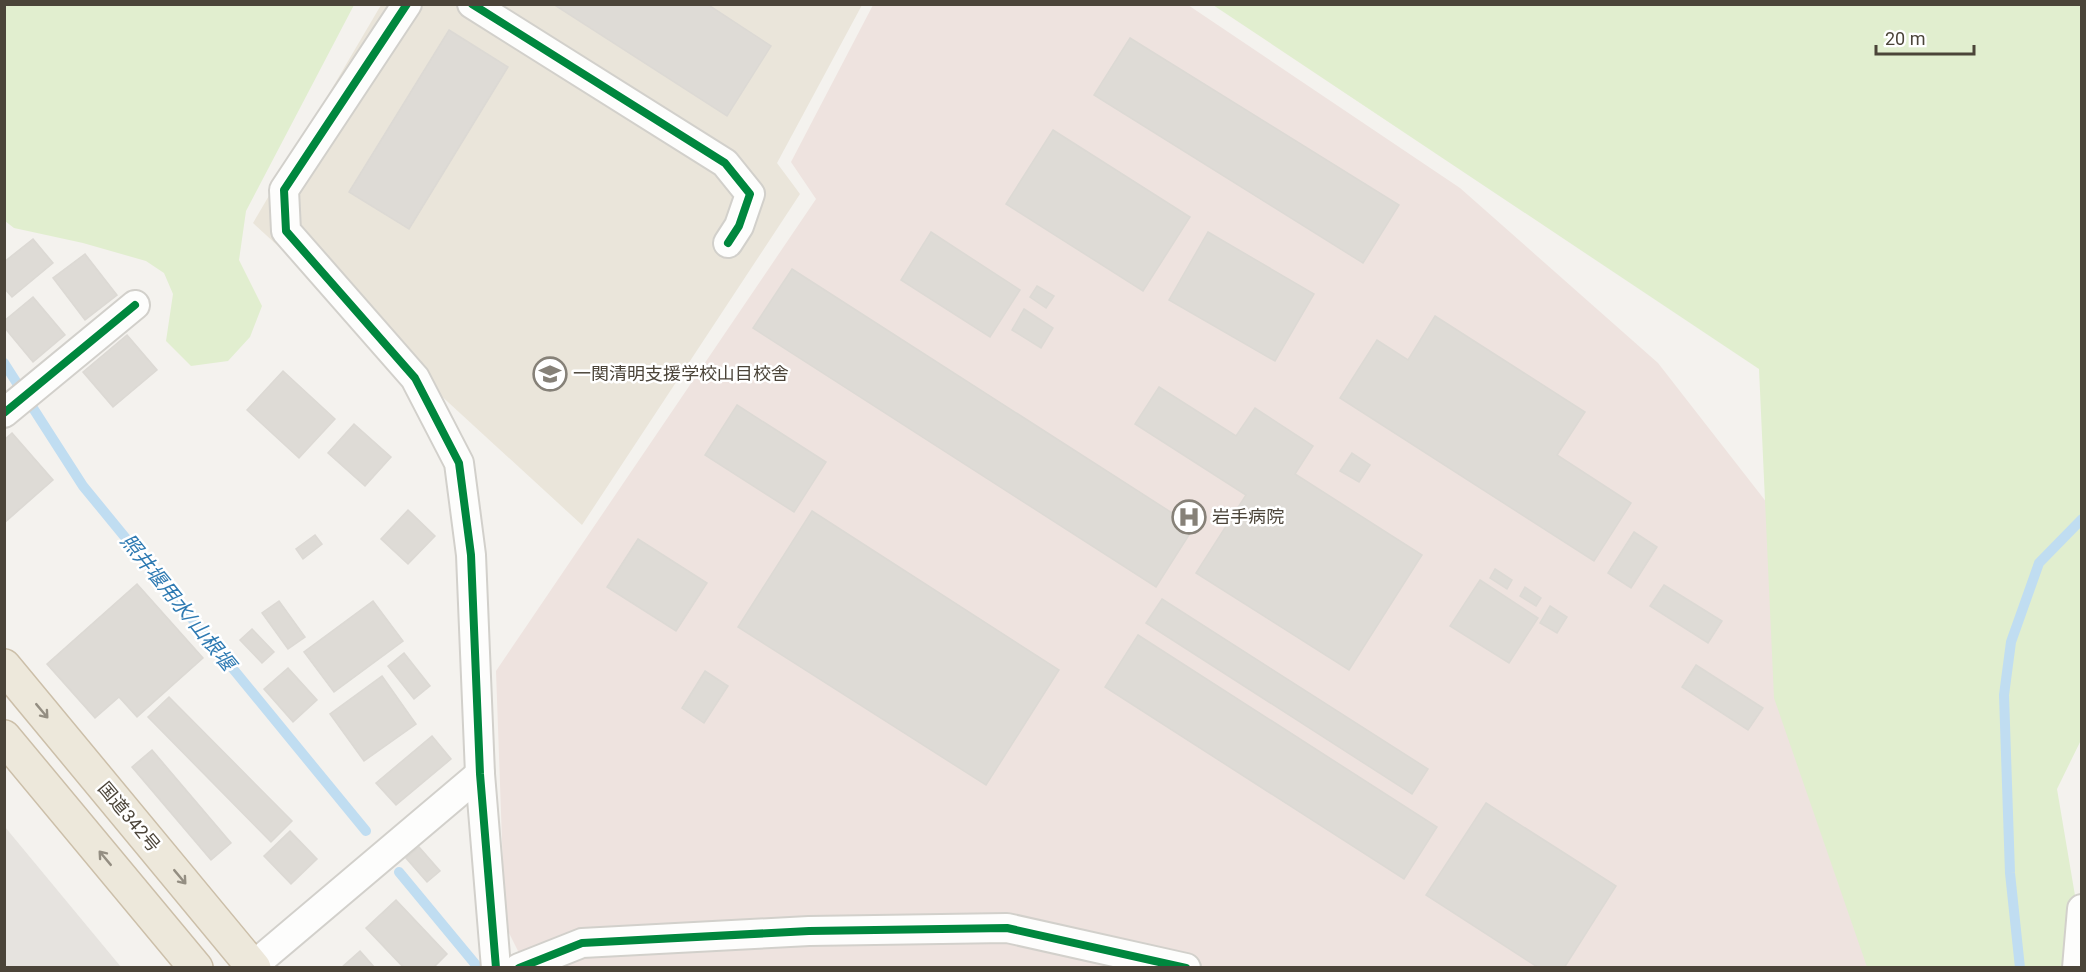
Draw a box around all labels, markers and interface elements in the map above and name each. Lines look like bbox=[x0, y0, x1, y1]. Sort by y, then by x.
scale bar bbox=[1876, 18, 1974, 56]
text: 20 m bbox=[1885, 28, 1925, 49]
school or university icon: 一関清明支援学校山目校舎 bbox=[532, 356, 568, 392]
place label: 一関清明支援学校山目校舎 bbox=[573, 363, 789, 384]
hospital icon: 岩手病院 bbox=[1171, 499, 1207, 535]
place label: 岩手病院 bbox=[1212, 506, 1284, 527]
water label: 照井堰用水/山根堰 bbox=[116, 529, 243, 678]
one-way arrow bbox=[35, 703, 49, 718]
street label: 国道342号 bbox=[94, 778, 165, 856]
one-way arrow bbox=[98, 851, 112, 866]
one-way arrow bbox=[173, 869, 186, 885]

